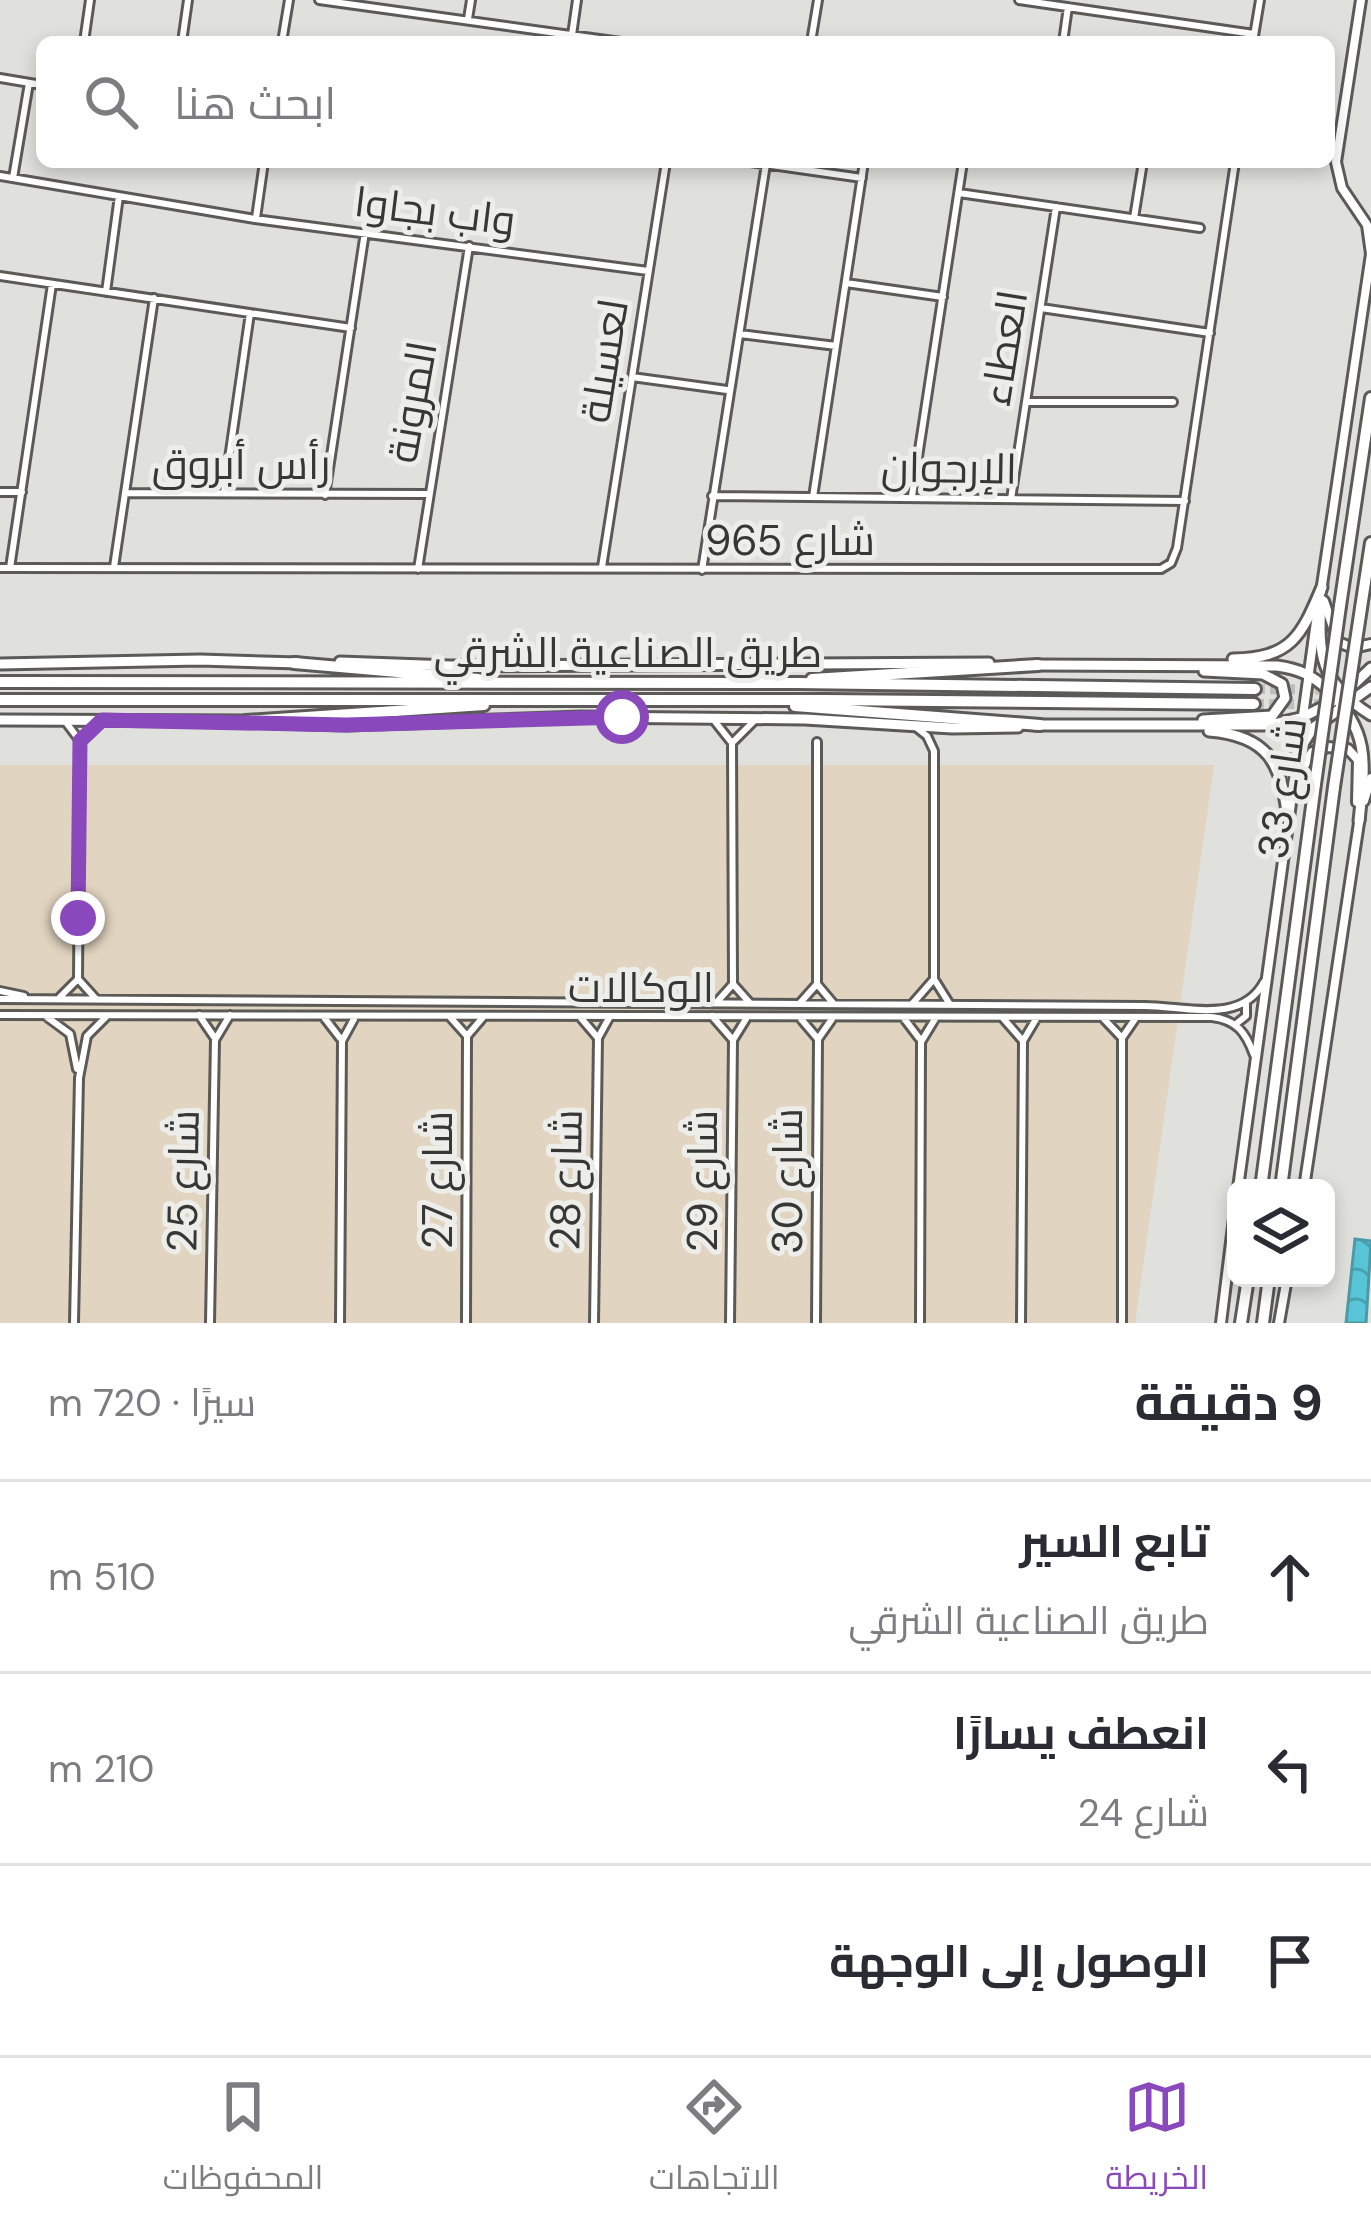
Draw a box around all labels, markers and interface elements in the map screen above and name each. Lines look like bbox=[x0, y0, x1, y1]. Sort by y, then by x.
search box bbox=[36, 36, 1335, 168]
icon: search bbox=[78, 69, 144, 135]
text: ابحث هنا bbox=[174, 74, 336, 133]
street label: واب بجاوا bbox=[351, 174, 519, 248]
street label: العطاء bbox=[968, 286, 1040, 410]
street label: لعسيلة bbox=[567, 296, 641, 426]
street label: المرونة bbox=[374, 337, 450, 467]
street label: رأس أبروق bbox=[152, 437, 330, 492]
street label: الإرجوان bbox=[880, 439, 1018, 497]
street label: شارع 965 bbox=[705, 513, 875, 568]
street label: طريق الصناعية الشرقي bbox=[434, 625, 822, 685]
route start bbox=[595, 690, 649, 744]
street label: شارع 33 bbox=[1245, 714, 1319, 862]
route end bbox=[51, 891, 105, 945]
street label: الوكالات bbox=[568, 960, 714, 1015]
street label: شارع 30 bbox=[760, 1108, 815, 1254]
street label: شارع 25 bbox=[154, 1109, 212, 1253]
street label: شارع 28 bbox=[537, 1109, 595, 1251]
street label: شارع 29 bbox=[675, 1110, 730, 1252]
street label: شارع 27 bbox=[410, 1111, 465, 1249]
map controls bbox=[1227, 1179, 1335, 1287]
button: layers bbox=[1227, 1179, 1335, 1287]
text: 9 دقيقة bbox=[1134, 1369, 1323, 1436]
text: سيرًا · 720 m bbox=[48, 1377, 256, 1428]
text: تابع السير bbox=[1020, 1512, 1209, 1571]
icon: ahead bbox=[1257, 1544, 1323, 1610]
text: 510 m bbox=[48, 1551, 156, 1602]
text: طريق الصناعية الشرقي bbox=[848, 1595, 1209, 1646]
text: انعطف يسارًا bbox=[953, 1704, 1209, 1763]
icon: left bbox=[1257, 1736, 1323, 1802]
text: 210 m bbox=[48, 1743, 154, 1794]
text: شارع 24 bbox=[1078, 1787, 1209, 1838]
icon: arrive bbox=[1257, 1928, 1323, 1994]
text: الوصول إلى الوجهة bbox=[829, 1932, 1209, 1991]
tab: المحفوظات bbox=[163, 2074, 323, 2208]
tab: الاتجاهات bbox=[649, 2074, 780, 2208]
tab: الخريطة bbox=[1105, 2074, 1208, 2208]

